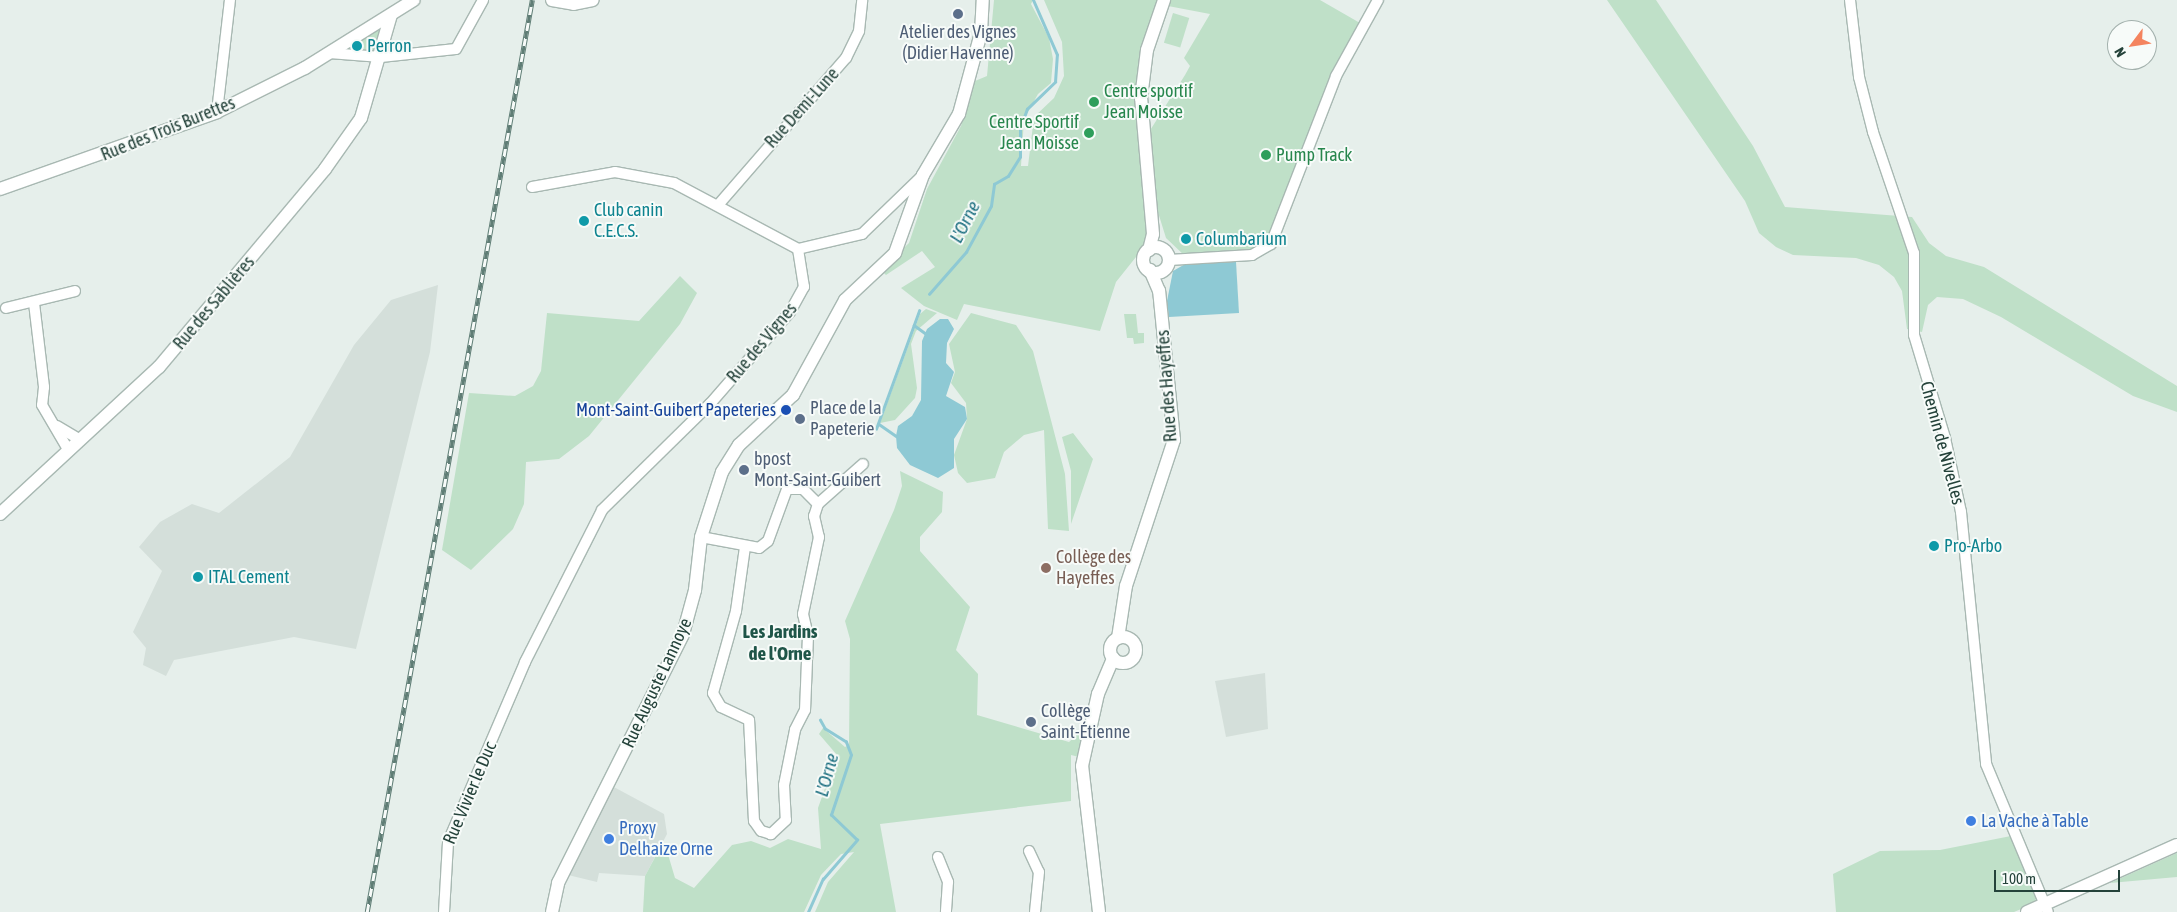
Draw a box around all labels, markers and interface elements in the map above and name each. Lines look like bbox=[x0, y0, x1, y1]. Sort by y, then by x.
marker: Atelier des Vignes (Didier Havenne) bbox=[952, 8, 964, 20]
north arrow bbox=[2107, 20, 2157, 70]
place label: Atelier des Vignes (Didier Havenne) bbox=[900, 22, 1016, 64]
place label: Perron bbox=[367, 35, 412, 57]
marker: Perron bbox=[351, 40, 363, 52]
text: N bbox=[2111, 45, 2129, 60]
street label: Rue Demi-Lune bbox=[760, 63, 844, 153]
place label: Centre sportif Jean Moisse bbox=[1104, 81, 1193, 124]
street label: Rue des Trois Burettes bbox=[98, 92, 238, 166]
marker: Centre sportif Jean Moisse bbox=[1088, 96, 1100, 108]
place label: Centre Sportif Jean Moisse bbox=[989, 112, 1079, 154]
marker: Centre Sportif Jean Moisse bbox=[1083, 127, 1095, 139]
place label: Pump Track bbox=[1276, 144, 1352, 166]
marker: Pump Track bbox=[1260, 149, 1272, 161]
water label: L'Orne bbox=[945, 197, 985, 247]
place label: Club canin C.E.C.S. bbox=[594, 200, 663, 242]
marker: Club canin C.E.C.S. bbox=[578, 215, 590, 227]
place label: Columbarium bbox=[1196, 228, 1287, 250]
marker: Columbarium bbox=[1180, 233, 1192, 245]
street label: Rue des Sablières bbox=[169, 252, 259, 354]
street label: Rue des Vignes bbox=[722, 299, 802, 387]
street label: Rue des Hayeffes bbox=[1152, 329, 1182, 443]
street label: Chemin de Nivelles bbox=[1915, 379, 1969, 507]
place label: Place de la Papeterie bbox=[810, 398, 882, 440]
place label: Mont-Saint-Guibert Papeteries bbox=[576, 399, 776, 421]
marker: Mont-Saint-Guibert Papeteries bbox=[780, 404, 792, 416]
marker: Place de la Papeterie bbox=[794, 413, 806, 425]
place label: bpost Mont-Saint-Guibert bbox=[754, 449, 881, 492]
marker: bpost Mont-Saint-Guibert bbox=[738, 464, 750, 476]
place label: Pro-Arbo bbox=[1944, 535, 2002, 557]
marker: Pro-Arbo bbox=[1928, 540, 1940, 552]
place label: Collège des Hayeffes bbox=[1056, 547, 1131, 590]
marker: Collège des Hayeffes bbox=[1040, 562, 1052, 574]
place label: ITAL Cement bbox=[208, 566, 289, 588]
marker: ITAL Cement bbox=[192, 571, 204, 583]
street label: Rue Auguste Lannoye bbox=[617, 615, 697, 751]
district label: Les Jardins de l'Orne bbox=[742, 621, 818, 665]
place label: Collège Saint-Étienne bbox=[1041, 701, 1130, 744]
marker: Collège Saint-Étienne bbox=[1025, 716, 1037, 728]
street label: Rue Vivier le Duc bbox=[439, 738, 501, 848]
water label: L'Orne bbox=[810, 751, 844, 799]
place label: La Vache à Table bbox=[1981, 810, 2089, 832]
marker: La Vache à Table bbox=[1965, 815, 1977, 827]
place label: Proxy Delhaize Orne bbox=[619, 818, 713, 861]
marker: Proxy Delhaize Orne bbox=[603, 833, 615, 845]
scale bar bbox=[1997, 860, 2123, 892]
text: 100 m bbox=[2002, 870, 2036, 887]

